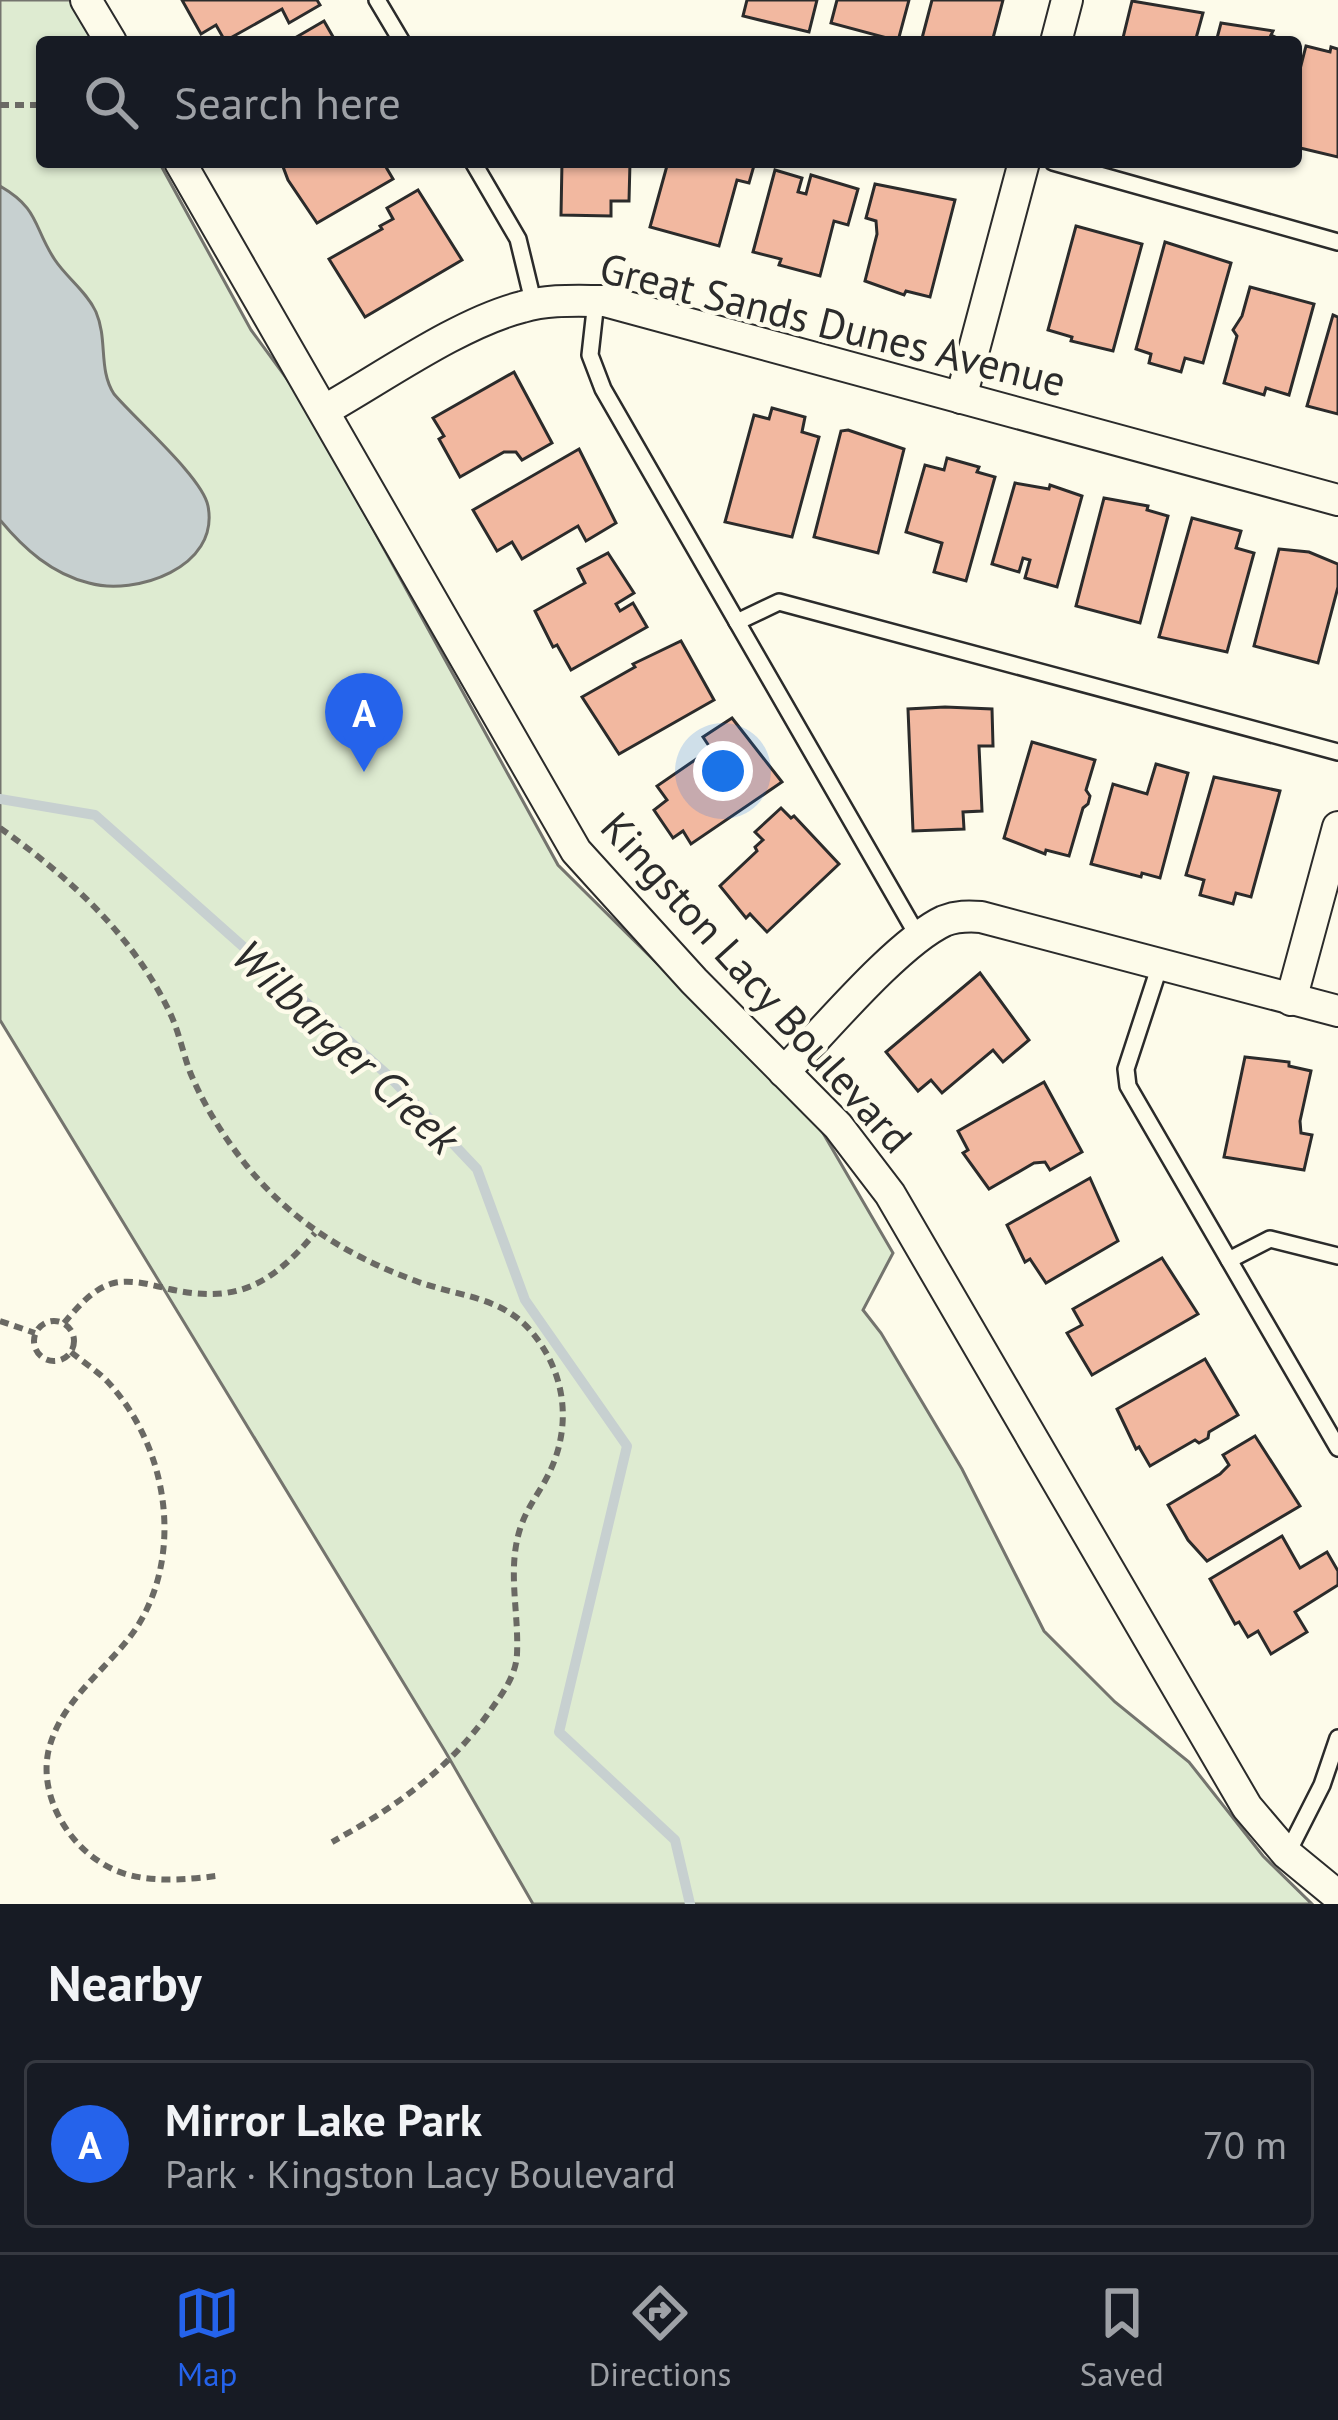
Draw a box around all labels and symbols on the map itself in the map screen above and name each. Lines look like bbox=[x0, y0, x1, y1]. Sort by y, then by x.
street label: Great Sands Dunes Avenue bbox=[594, 239, 1072, 409]
pin: A bbox=[325, 673, 403, 772]
your location bbox=[693, 741, 753, 801]
street label: Kingston Lacy Boulevard bbox=[589, 800, 925, 1164]
water label: Wilbarger Creek bbox=[221, 926, 474, 1167]

